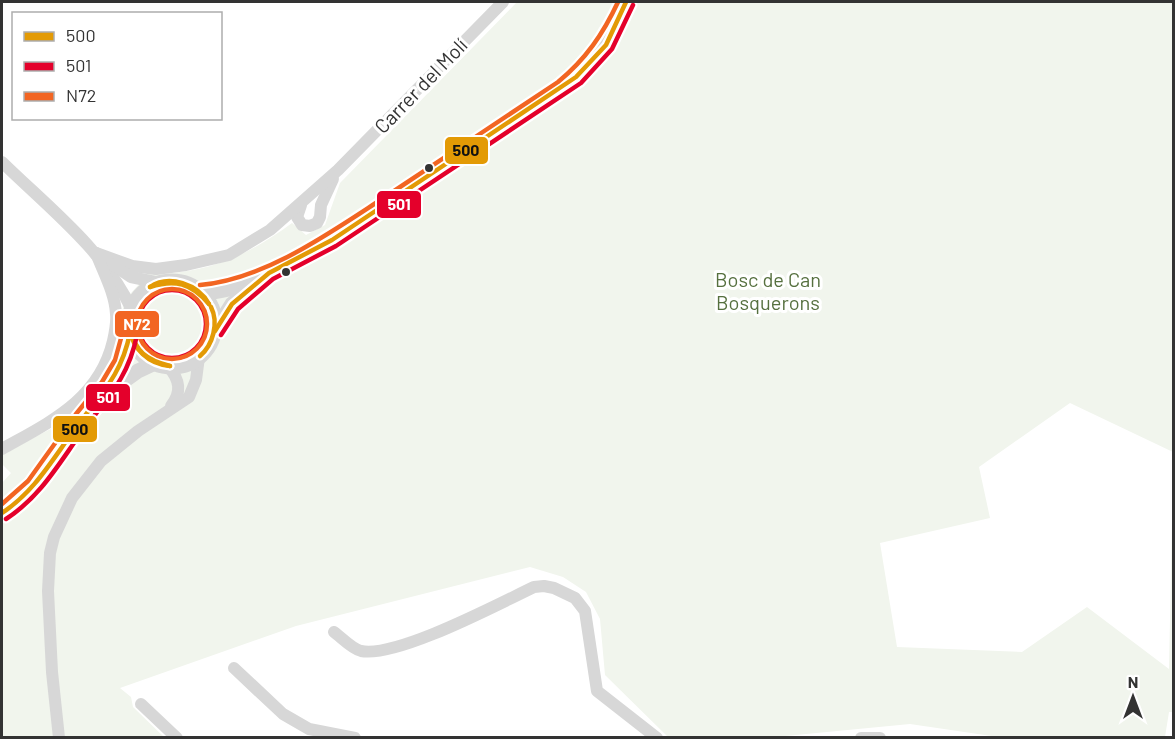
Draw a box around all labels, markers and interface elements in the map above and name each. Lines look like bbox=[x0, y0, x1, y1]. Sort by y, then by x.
legend bbox=[12, 12, 222, 120]
text: 500 bbox=[66, 24, 96, 46]
street label: Carrer del Molí bbox=[369, 33, 472, 138]
text: 501 bbox=[66, 54, 91, 76]
text: N72 bbox=[66, 84, 96, 106]
line badge: 500 bbox=[444, 136, 489, 165]
text: 500 bbox=[453, 140, 479, 159]
unlabelled marker bbox=[423, 162, 435, 174]
line badge: 501 bbox=[376, 190, 422, 219]
text: 501 bbox=[387, 194, 411, 213]
unlabelled marker bbox=[280, 266, 292, 278]
park label: Bosc de Can Bosquerons bbox=[715, 267, 821, 314]
line badge: N72 bbox=[114, 310, 160, 338]
text: N72 bbox=[123, 314, 151, 333]
line badge: 501 bbox=[85, 383, 131, 412]
text: 501 bbox=[96, 387, 120, 406]
line badge: 500 bbox=[52, 415, 98, 443]
text: 500 bbox=[62, 419, 88, 438]
north arrow bbox=[1103, 667, 1163, 727]
text: N bbox=[1128, 672, 1138, 691]

